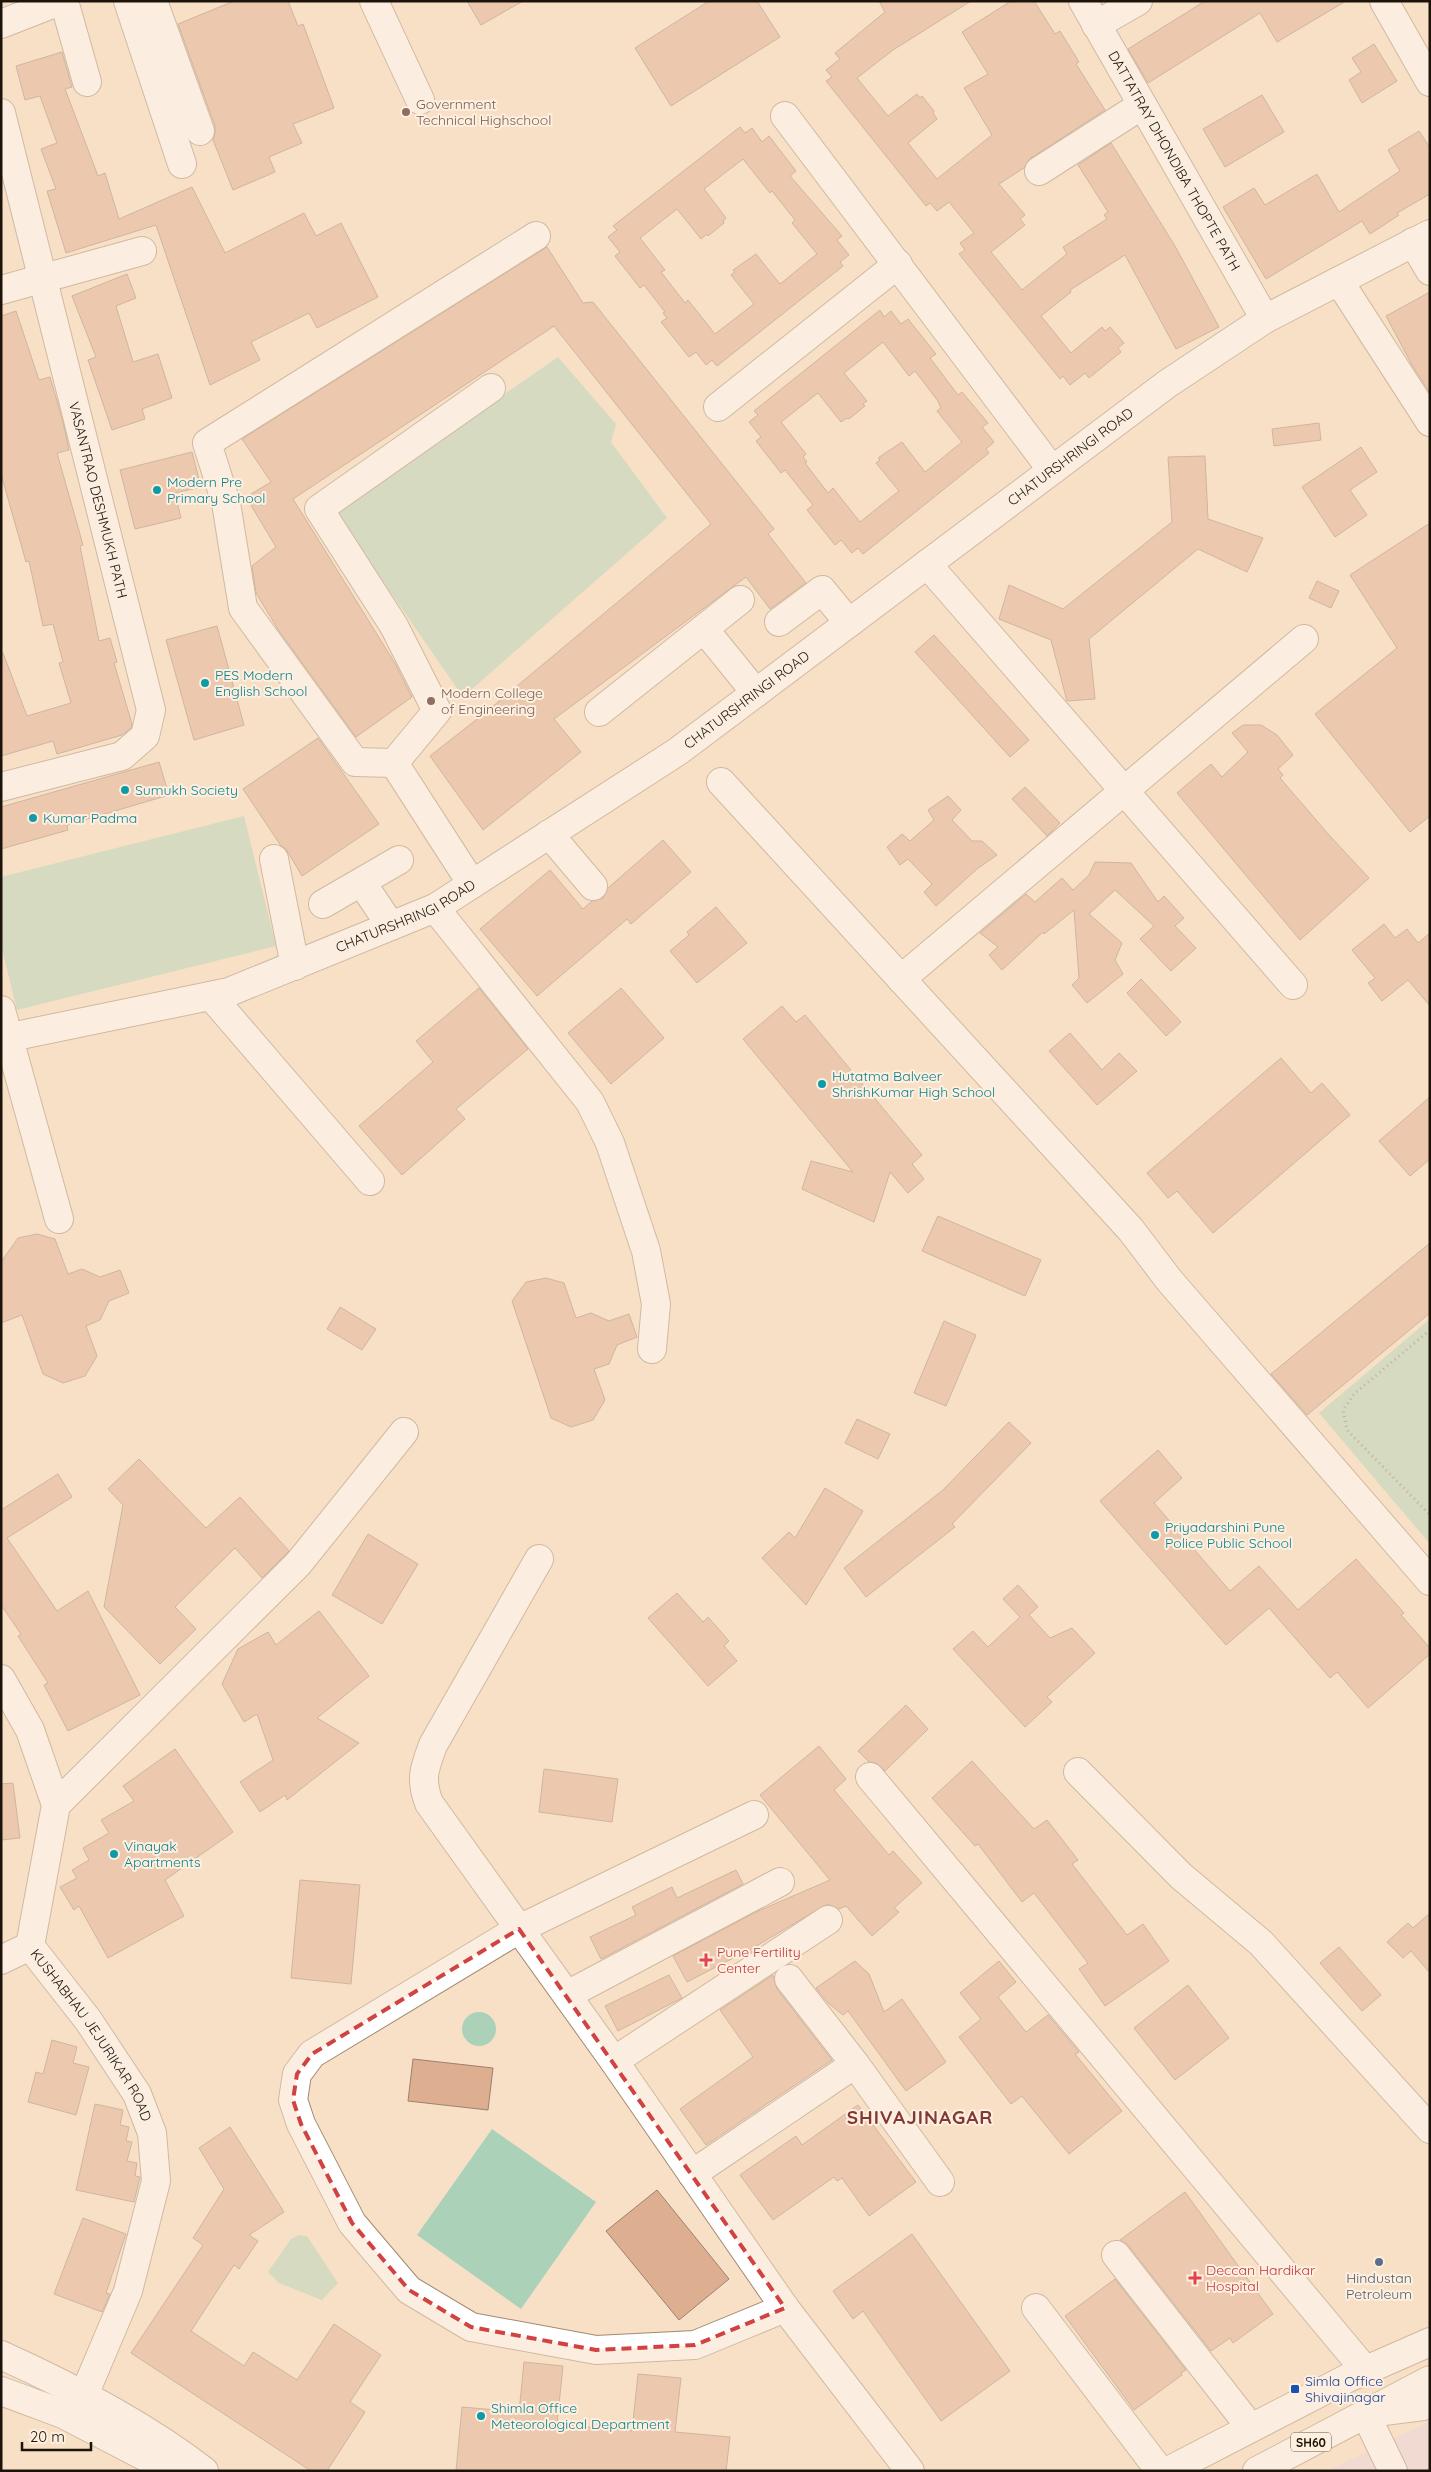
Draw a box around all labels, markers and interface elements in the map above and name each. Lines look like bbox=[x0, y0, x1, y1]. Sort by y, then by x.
street label: DATTATRAY DHONDIBA THOPTE PATH bbox=[1104, 47, 1244, 274]
place label: Government Technical Highschool bbox=[416, 95, 551, 129]
marker: Government Technical Highschool bbox=[400, 106, 412, 118]
street label: VASANTRAO DESHMUKH PATH bbox=[65, 400, 132, 600]
street label: CHATURSHRINGI ROAD bbox=[1004, 404, 1137, 510]
place label: Modern Pre Primary School bbox=[167, 473, 265, 507]
marker: Modern Pre Primary School bbox=[151, 484, 163, 496]
street label: CHATURSHRINGI ROAD bbox=[680, 647, 813, 753]
place label: PES Modern English School bbox=[215, 666, 308, 700]
marker: PES Modern English School bbox=[199, 677, 211, 689]
place label: Modern College of Engineering bbox=[441, 684, 543, 718]
marker: Modern College of Engineering bbox=[425, 695, 437, 707]
place label: Sumukh Society bbox=[135, 781, 238, 799]
marker: Sumukh Society bbox=[119, 784, 131, 796]
place label: Kumar Padma bbox=[43, 809, 137, 827]
marker: Kumar Padma bbox=[27, 812, 39, 824]
street label: CHATURSHRINGI ROAD bbox=[333, 875, 479, 957]
place label: Hutatma Balveer ShrishKumar High School bbox=[832, 1067, 995, 1101]
marker: Hutatma Balveer ShrishKumar High School bbox=[816, 1078, 828, 1090]
place label: Priyadarshini Pune Police Public School bbox=[1165, 1518, 1292, 1552]
marker: Priyadarshini Pune Police Public School bbox=[1149, 1529, 1161, 1541]
place label: Vinayak Apartments bbox=[124, 1837, 201, 1871]
marker: Vinayak Apartments bbox=[108, 1848, 120, 1860]
place label: Pune Fertility Center bbox=[717, 1943, 801, 1977]
street label: KUSHABHAU JEJURIKAR ROAD bbox=[26, 1945, 156, 2124]
marker: Pune Fertility Center bbox=[699, 1953, 713, 1967]
district label: SHIVAJINAGAR bbox=[847, 2105, 993, 2129]
marker: Hindustan Petroleum bbox=[1373, 2256, 1385, 2268]
place label: Deccan Hardikar Hospital bbox=[1206, 2261, 1316, 2295]
place label: Hindustan Petroleum bbox=[1346, 2269, 1412, 2303]
marker: Deccan Hardikar Hospital bbox=[1188, 2271, 1202, 2285]
place label: Simla Office Shivajinagar bbox=[1305, 2372, 1386, 2406]
marker: Simla Office Shivajinagar bbox=[1289, 2383, 1301, 2395]
place label: Shimla Office Meteorological Department bbox=[491, 2399, 670, 2433]
marker: Shimla Office Meteorological Department bbox=[475, 2410, 487, 2422]
scale bar bbox=[22, 2420, 91, 2452]
text: 20 m bbox=[30, 2427, 65, 2446]
road number: SH60 bbox=[1291, 2432, 1331, 2452]

